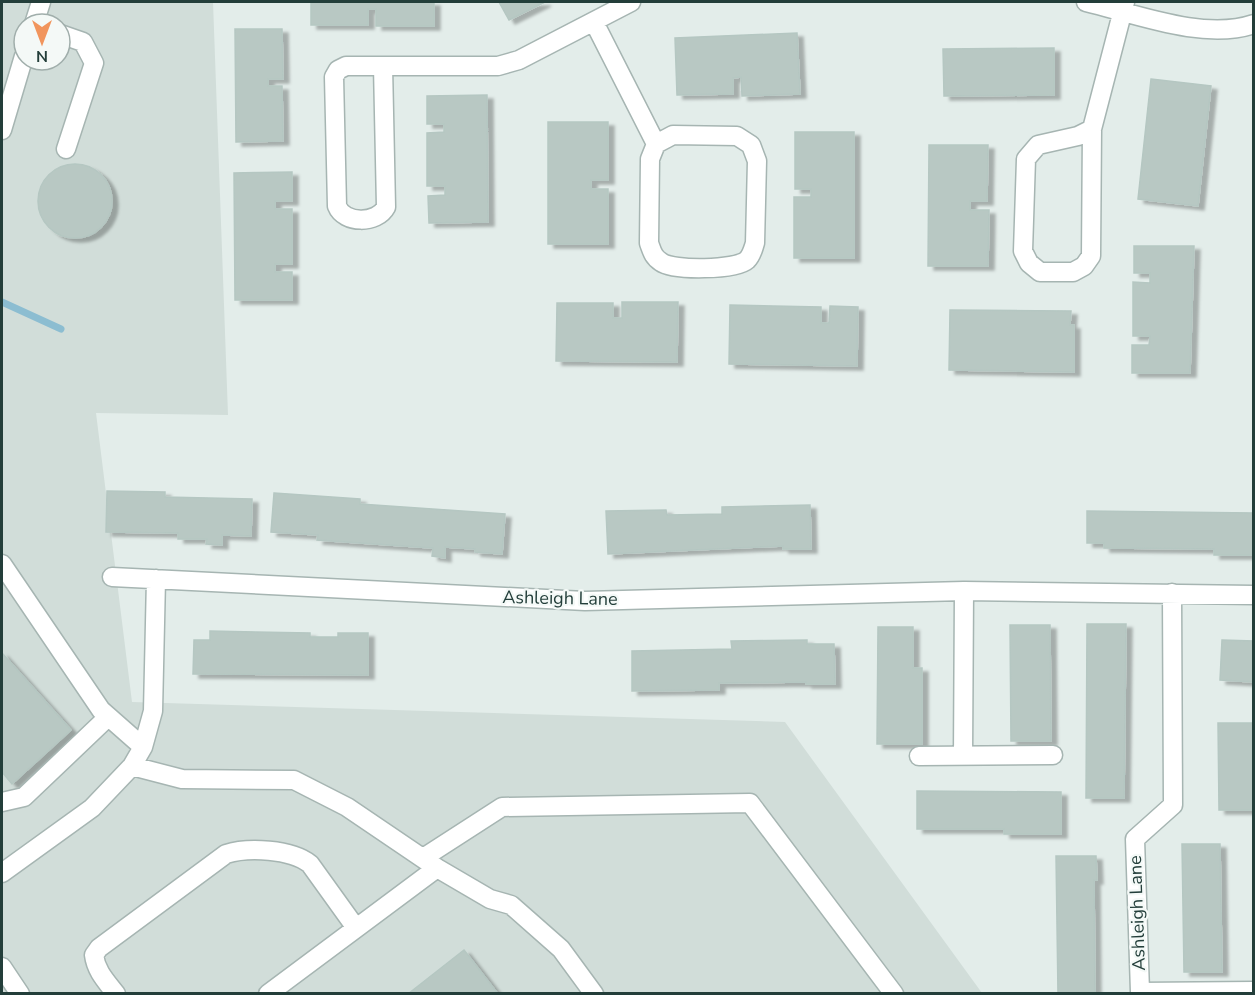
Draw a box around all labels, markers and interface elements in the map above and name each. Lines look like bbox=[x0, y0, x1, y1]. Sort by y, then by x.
north arrow bbox=[12, 12, 72, 72]
text: N bbox=[36, 45, 48, 67]
street label: Ashleigh Lane bbox=[502, 585, 618, 611]
street label: Ashleigh Lane bbox=[1123, 855, 1151, 971]

